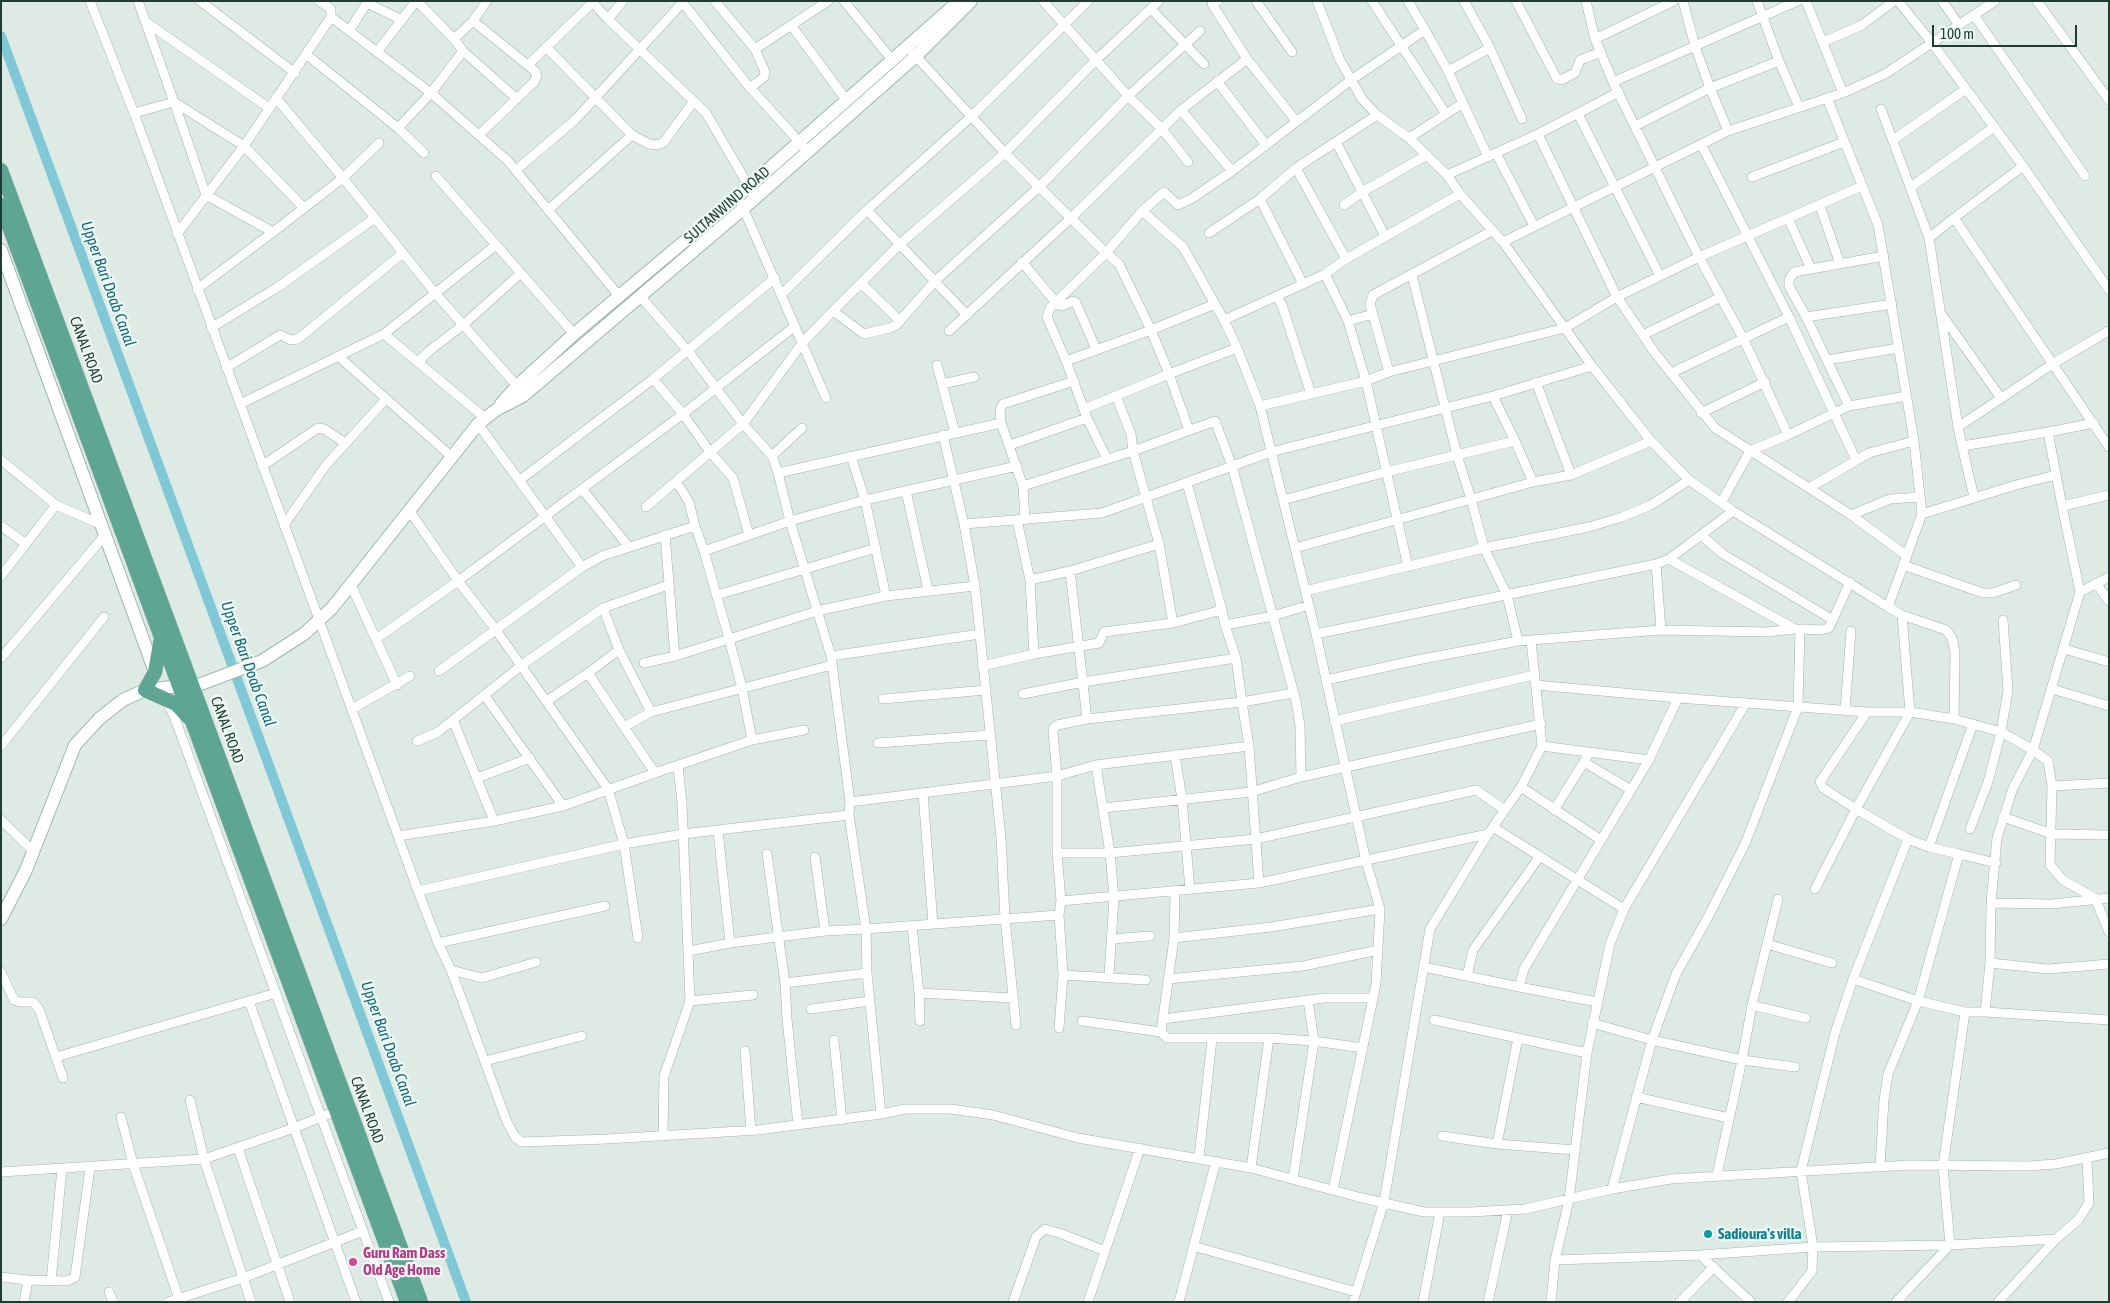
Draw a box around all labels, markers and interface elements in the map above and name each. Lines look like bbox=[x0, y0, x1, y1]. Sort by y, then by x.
scale bar bbox=[1935, 15, 2080, 47]
text: 100 m bbox=[1940, 25, 1974, 42]
street label: SULTANWIND ROAD bbox=[680, 163, 774, 247]
water label: Upper Bari Doab Canal bbox=[76, 219, 140, 349]
street label: CANAL ROAD bbox=[66, 314, 106, 386]
water label: Upper Bari Doab Canal bbox=[216, 599, 280, 729]
street label: CANAL ROAD bbox=[207, 694, 247, 766]
water label: Upper Bari Doab Canal bbox=[356, 979, 420, 1109]
street label: CANAL ROAD bbox=[347, 1074, 387, 1146]
place label: Sadioura's villa bbox=[1718, 1225, 1802, 1243]
marker: Sadioura's villa bbox=[1702, 1228, 1714, 1240]
place label: Guru Ram Dass Old Age Home bbox=[363, 1244, 445, 1279]
marker: Guru Ram Dass Old Age Home bbox=[347, 1256, 359, 1268]

